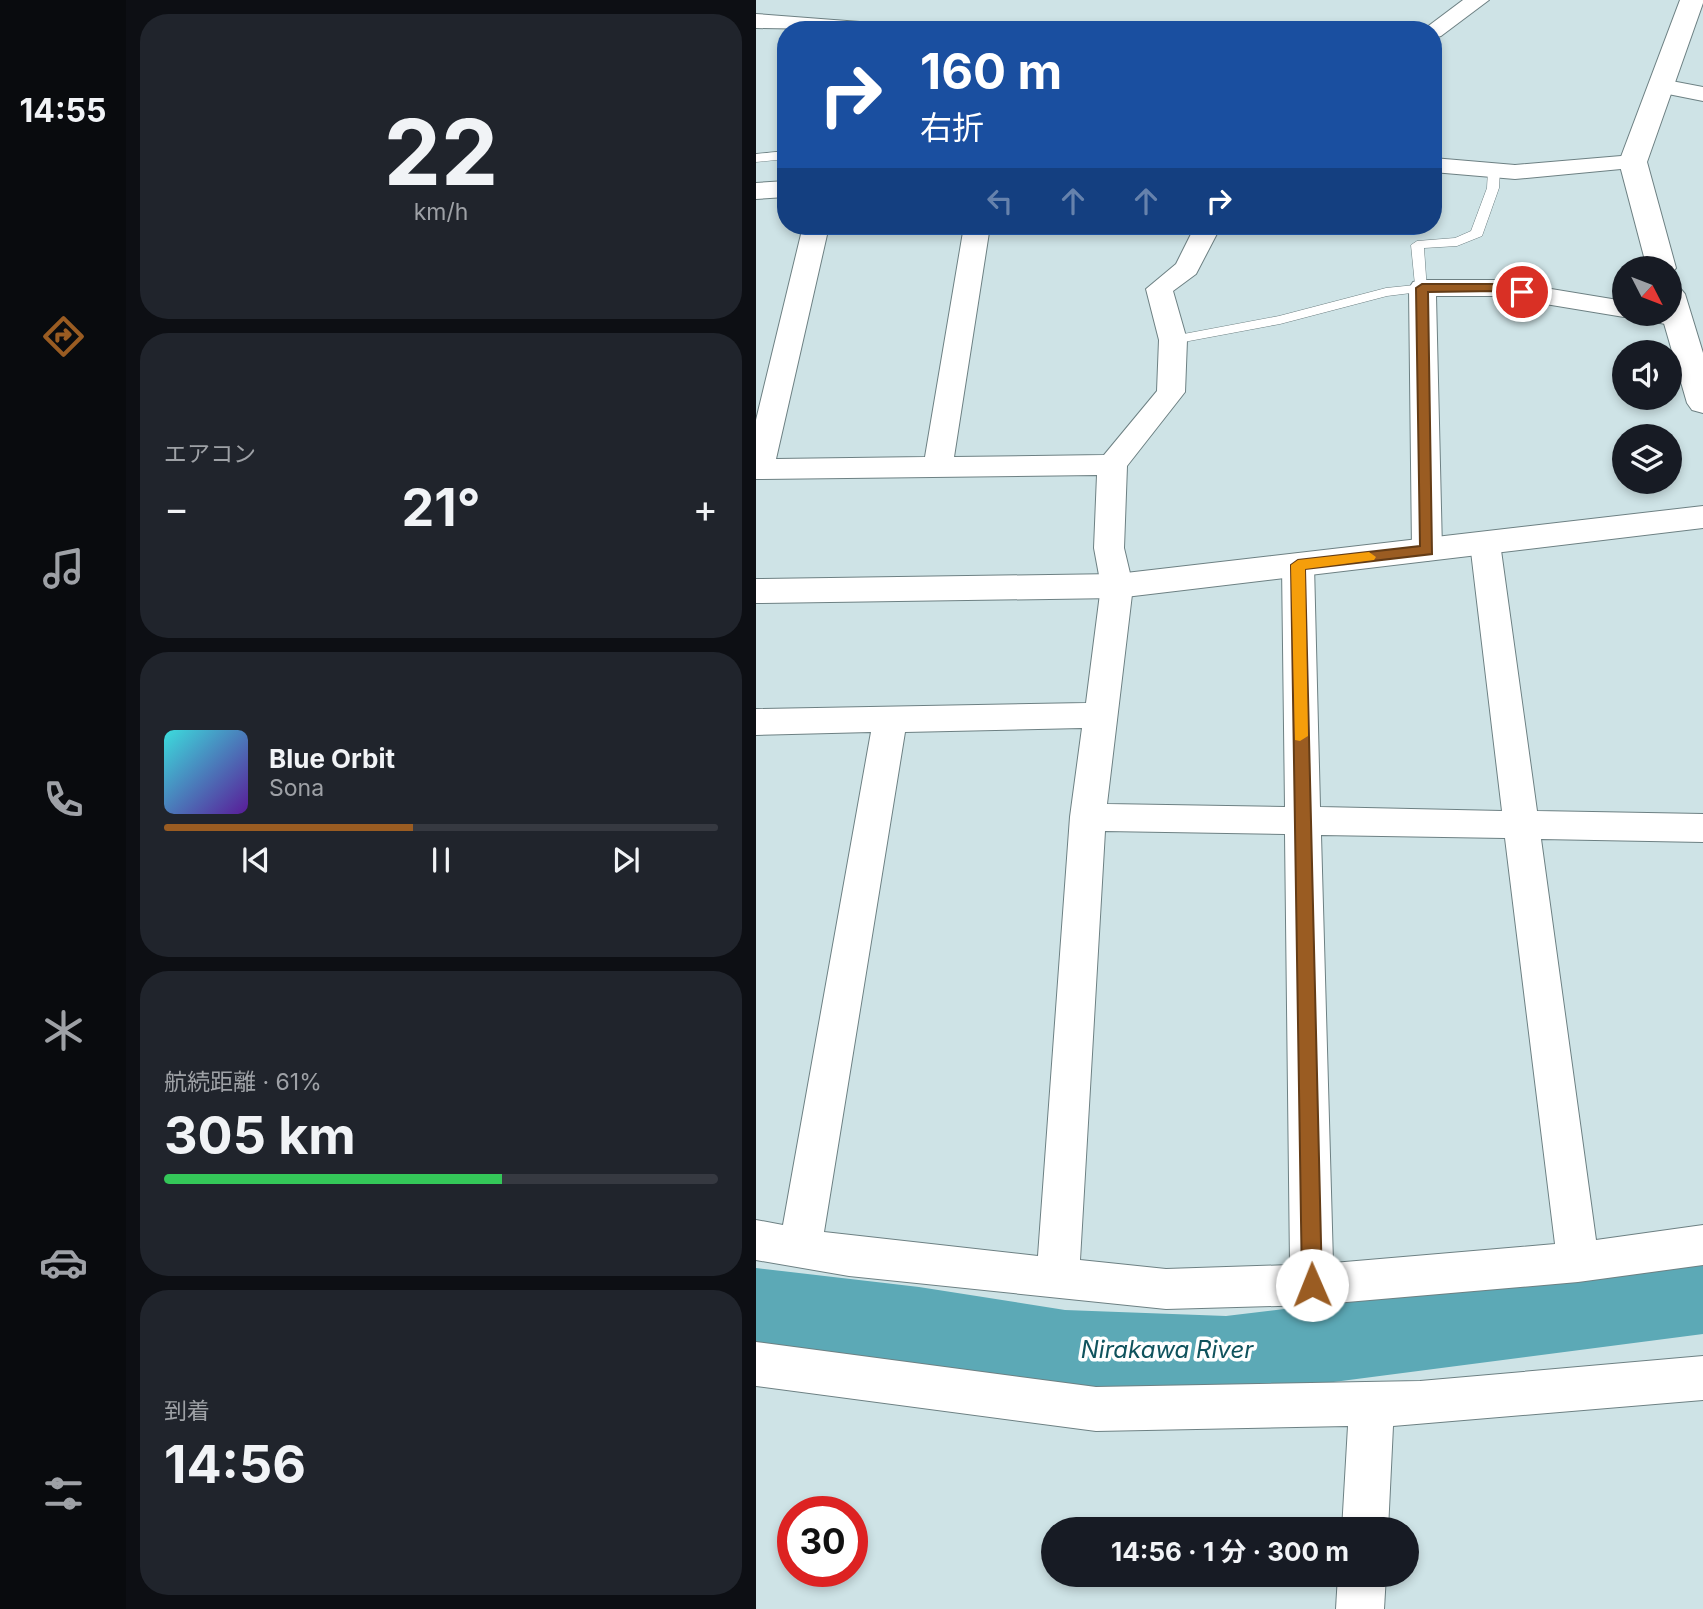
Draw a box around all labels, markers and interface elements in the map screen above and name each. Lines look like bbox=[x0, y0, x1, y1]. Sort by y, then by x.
text: 160 m bbox=[920, 42, 1062, 101]
icon: right bbox=[805, 49, 896, 140]
text: 14:55 bbox=[19, 91, 107, 130]
text: 22 bbox=[384, 97, 498, 207]
text: 右折 bbox=[920, 108, 984, 147]
icon: left bbox=[981, 182, 1019, 220]
icon: ahead bbox=[1054, 182, 1092, 220]
icon: ahead bbox=[1127, 182, 1165, 220]
icon: right bbox=[1200, 182, 1238, 220]
text: km/h bbox=[414, 198, 468, 226]
north arrow bbox=[1612, 256, 1682, 326]
map controls bbox=[1612, 256, 1682, 494]
pin bbox=[1492, 262, 1552, 322]
icon: arrive bbox=[1503, 273, 1541, 311]
icon: directions bbox=[39, 312, 88, 361]
button: sound bbox=[1612, 340, 1682, 410]
button: layers bbox=[1612, 424, 1682, 494]
text: エアコン bbox=[164, 440, 256, 468]
text: 21° bbox=[401, 476, 481, 539]
text: − bbox=[164, 485, 189, 531]
text: + bbox=[693, 485, 718, 531]
icon: music bbox=[39, 544, 88, 593]
text: Blue Orbit bbox=[269, 743, 395, 774]
text: Sona bbox=[269, 774, 324, 802]
icon: phone bbox=[39, 775, 88, 824]
icon: previous bbox=[237, 841, 275, 879]
icon: pause bbox=[422, 841, 460, 879]
icon: next bbox=[607, 841, 645, 879]
icon: climate bbox=[39, 1006, 88, 1055]
text: 航続距離 · 61% bbox=[164, 1068, 322, 1096]
text: 305 km bbox=[164, 1104, 356, 1167]
icon: car bbox=[39, 1238, 88, 1287]
position arrow bbox=[1275, 1248, 1349, 1322]
water label: Nirakawa River bbox=[1081, 1335, 1254, 1364]
text: 到着 bbox=[164, 1397, 210, 1425]
text: 14:56 bbox=[164, 1433, 306, 1496]
icon: filters bbox=[39, 1469, 88, 1518]
speed limit sign: 30 bbox=[777, 1496, 868, 1587]
text: 14:56 · 1 分 · 300 m bbox=[1111, 1536, 1349, 1567]

